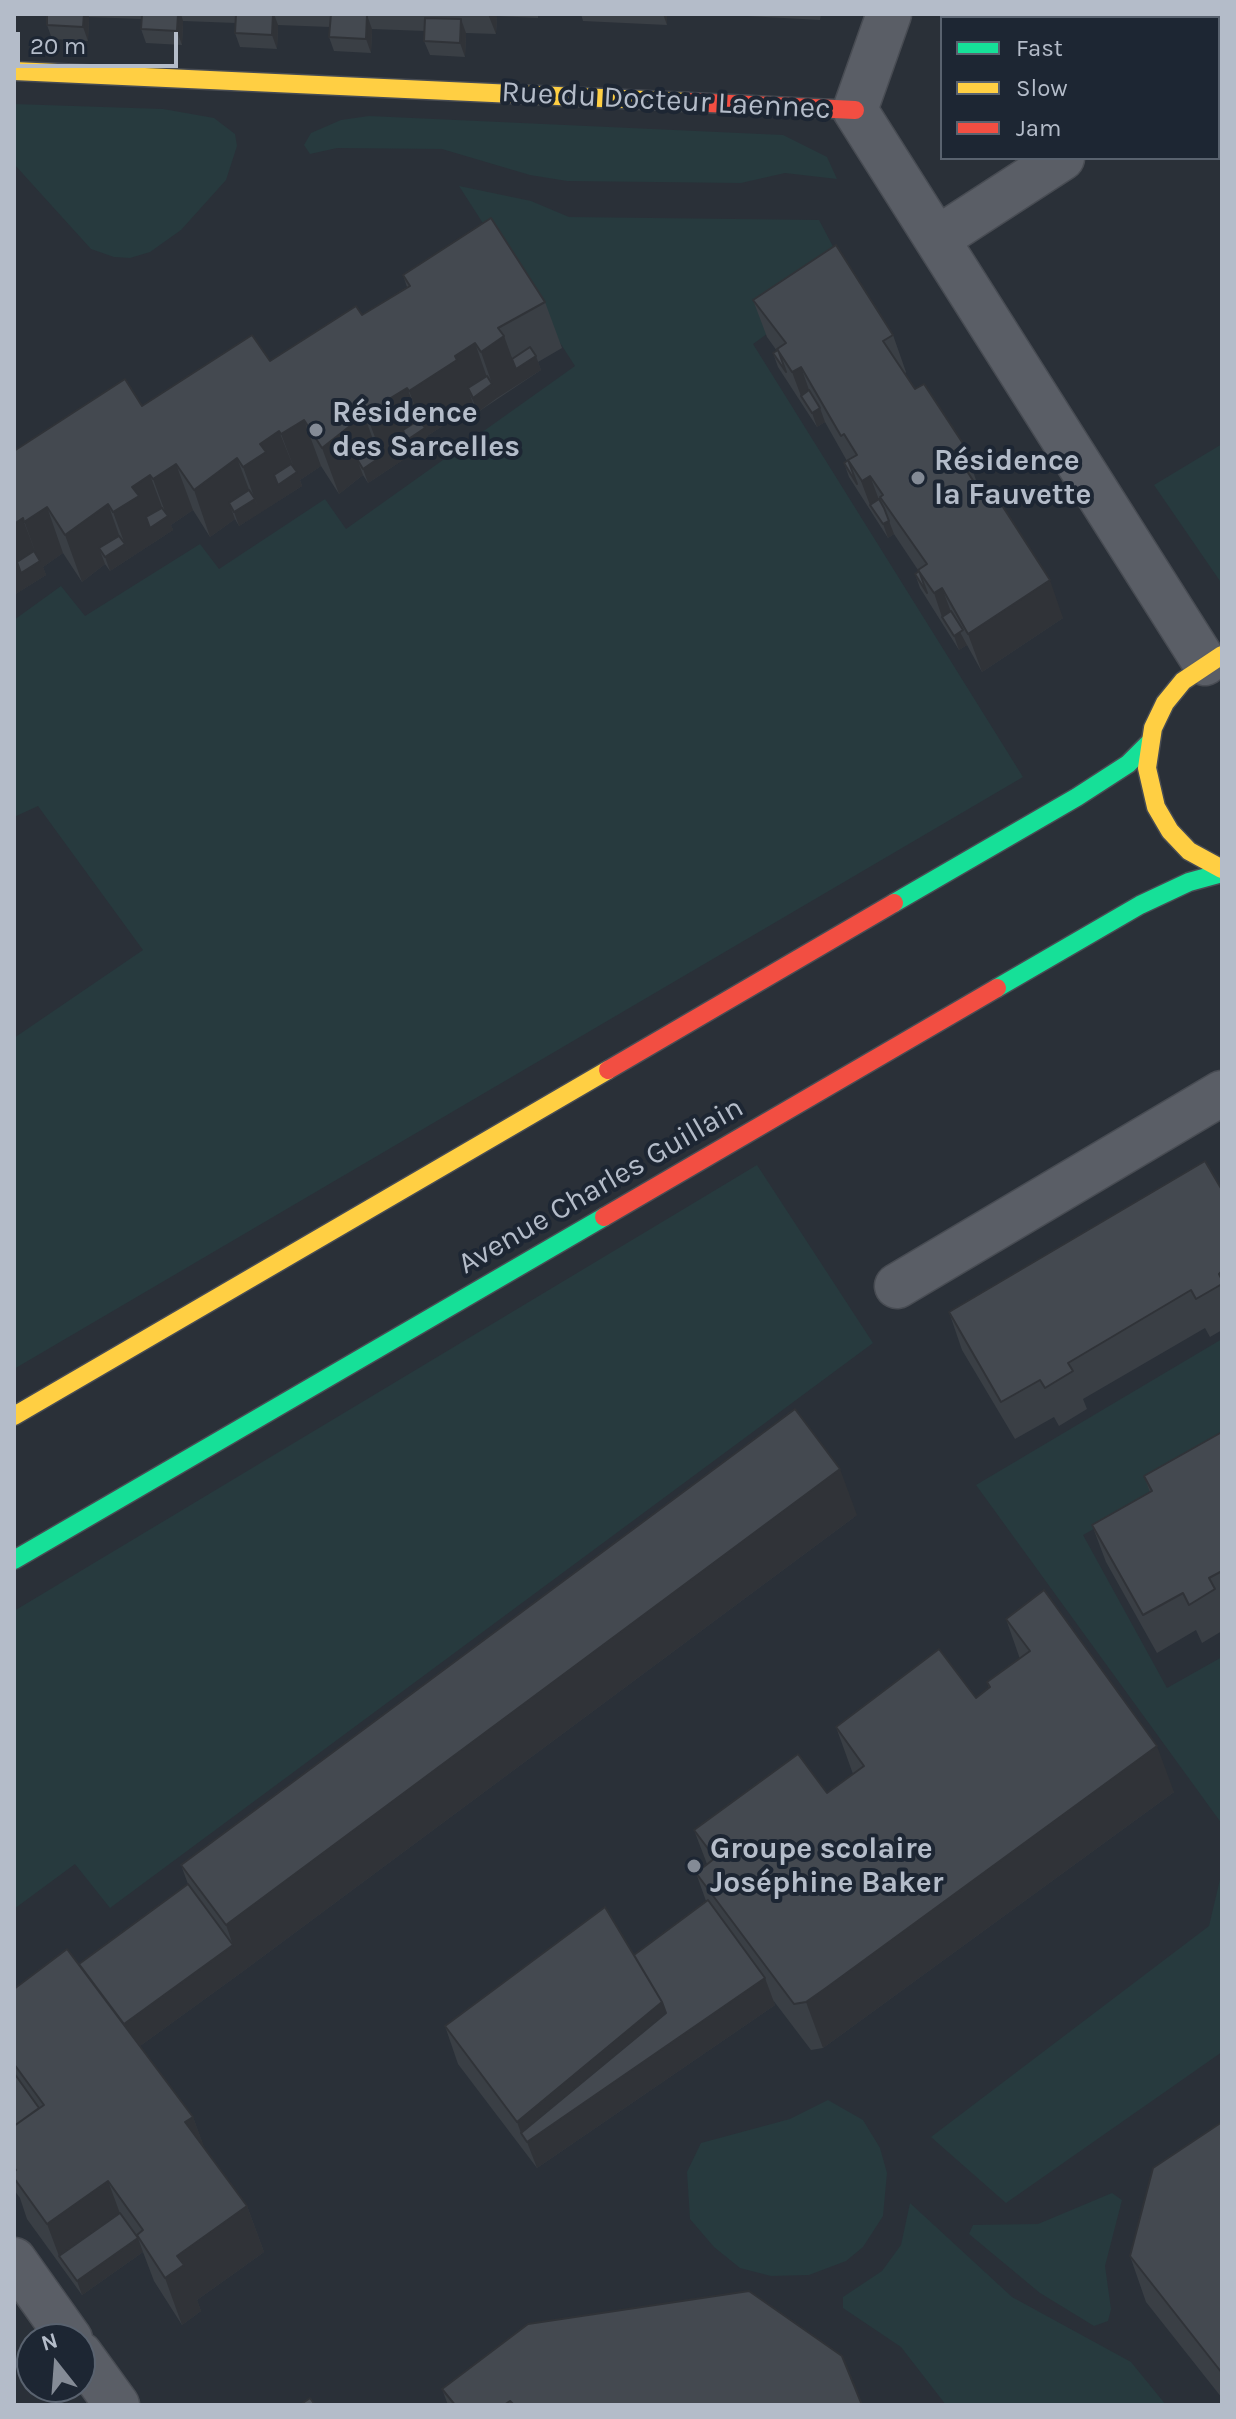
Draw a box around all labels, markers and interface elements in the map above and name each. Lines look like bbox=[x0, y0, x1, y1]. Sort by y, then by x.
scale bar bbox=[20, 16, 182, 66]
legend bbox=[940, 16, 1220, 160]
text: 20 m bbox=[30, 32, 86, 60]
text: Fast bbox=[1016, 34, 1063, 62]
street label: Rue du Docteur Laennec bbox=[500, 74, 832, 128]
text: Slow bbox=[1016, 74, 1068, 102]
text: Jam bbox=[1016, 114, 1061, 142]
place label: Résidence des Sarcelles bbox=[332, 395, 520, 466]
marker: Résidence des Sarcelles bbox=[307, 421, 325, 439]
place label: Résidence la Fauvette bbox=[934, 443, 1091, 514]
marker: Résidence la Fauvette bbox=[909, 469, 927, 487]
street label: Avenue Charles Guillain bbox=[452, 1090, 750, 1282]
place label: Groupe scolaire Joséphine Baker bbox=[710, 1831, 943, 1902]
marker: Groupe scolaire Joséphine Baker bbox=[685, 1857, 703, 1875]
north arrow bbox=[16, 2323, 96, 2403]
text: N bbox=[38, 2327, 61, 2357]

